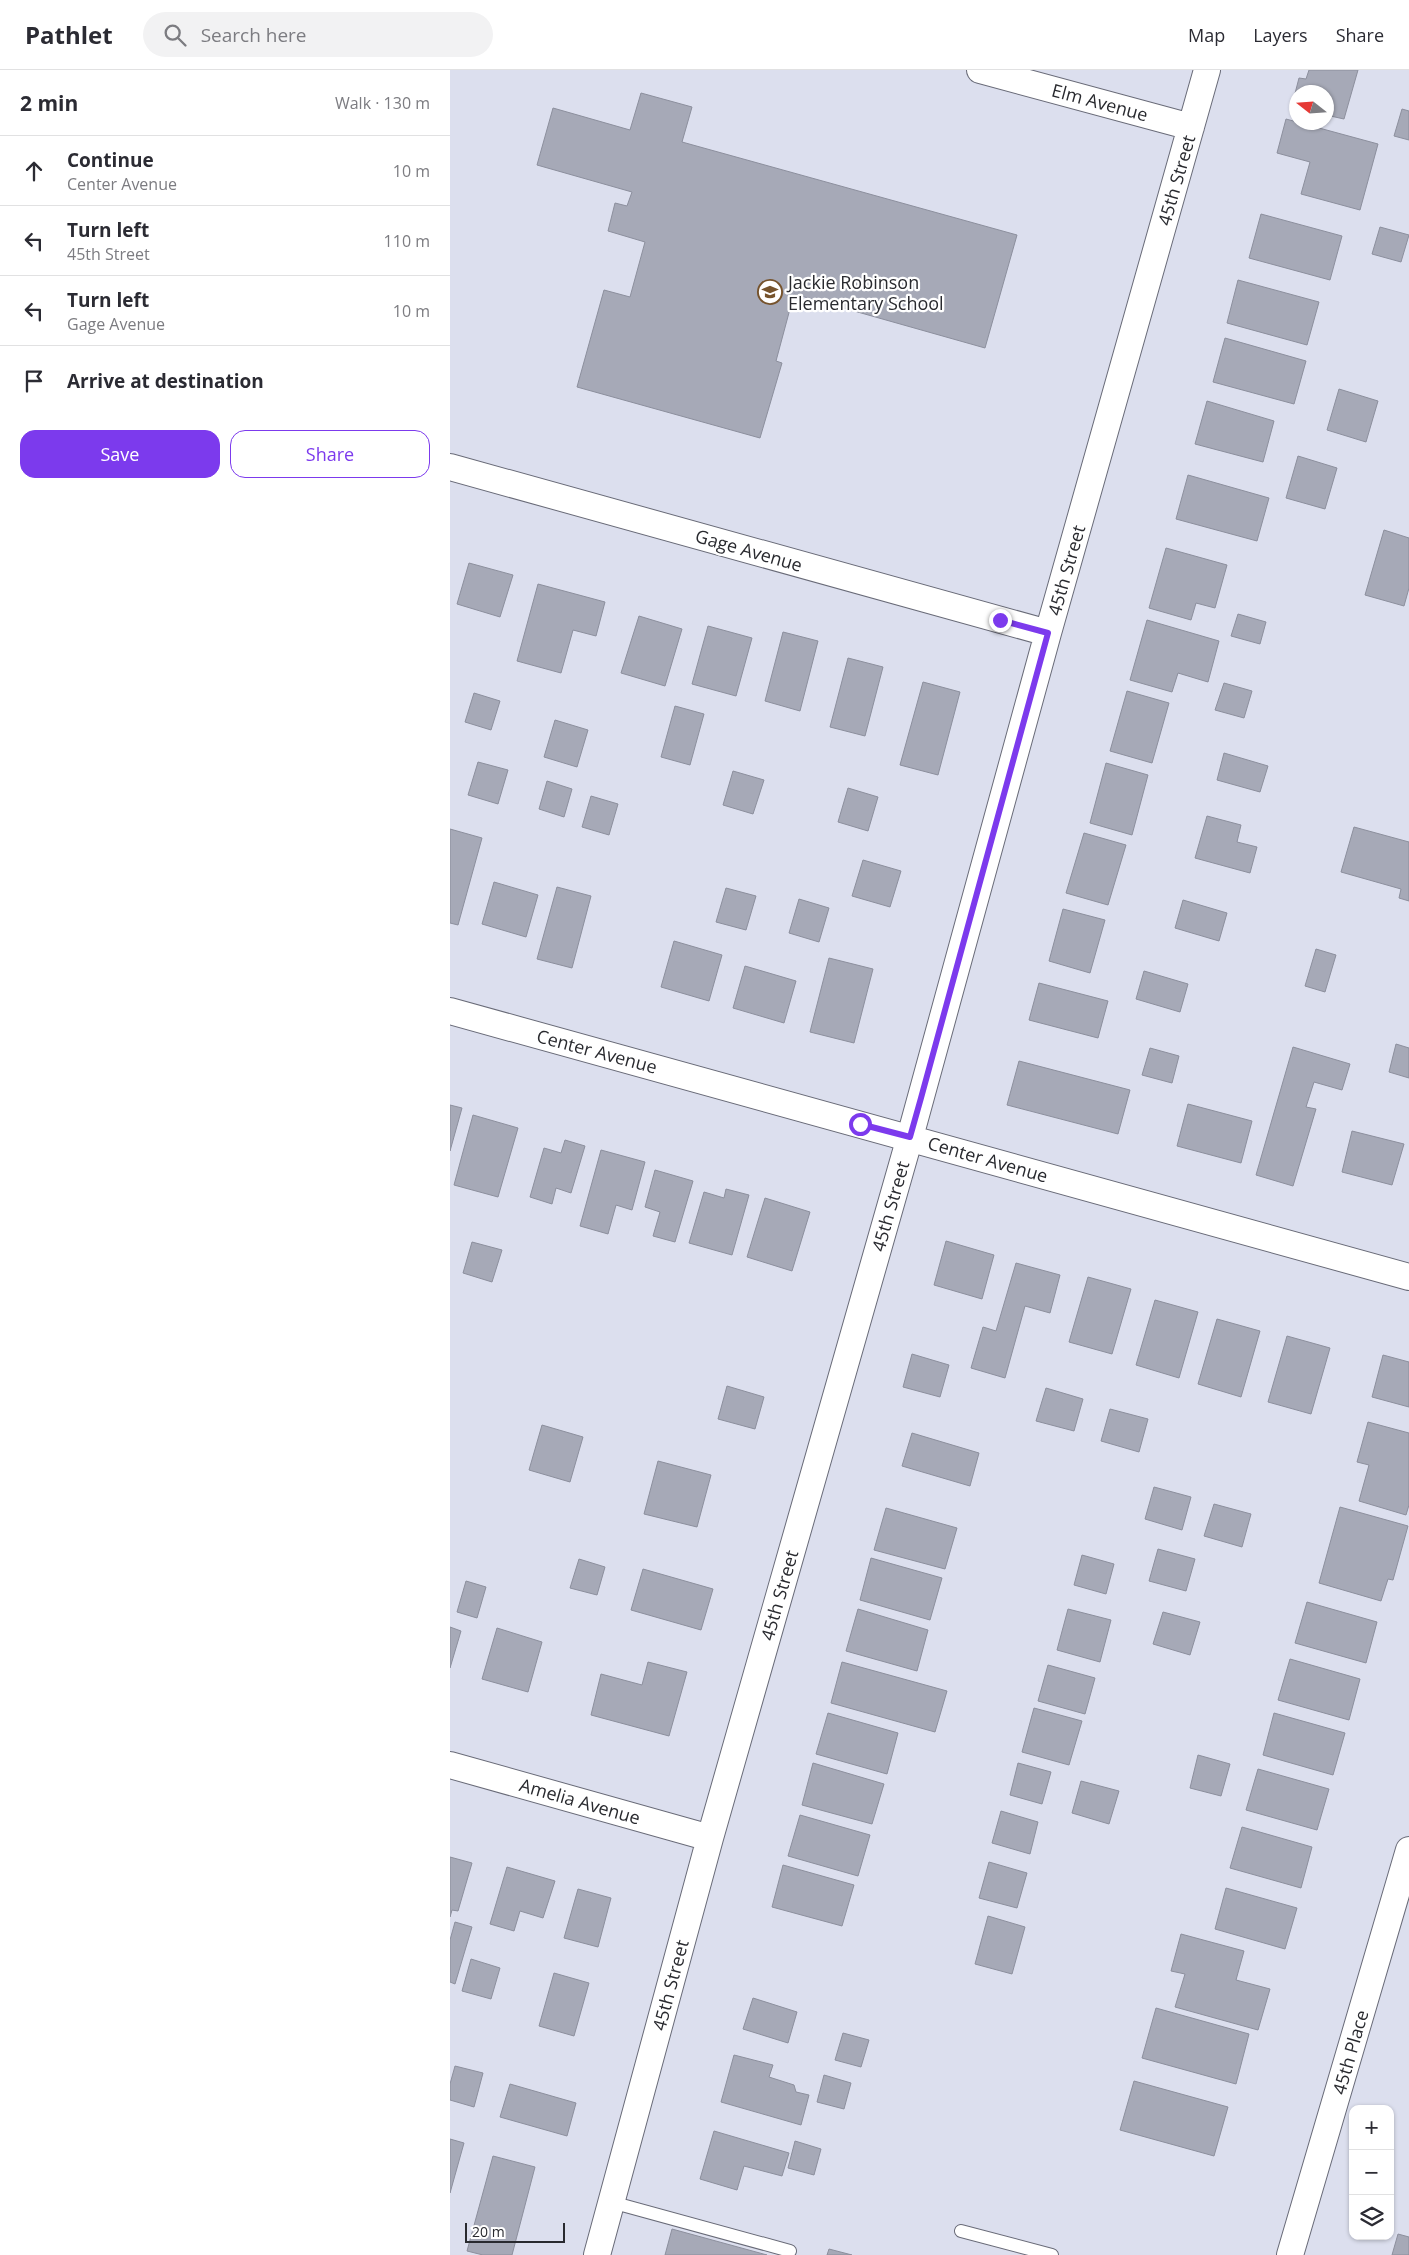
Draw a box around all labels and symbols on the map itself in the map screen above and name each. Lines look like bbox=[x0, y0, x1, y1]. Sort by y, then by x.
street label: Elm Avenue bbox=[1049, 78, 1151, 126]
north arrow bbox=[1289, 85, 1334, 130]
street label: 45th Street bbox=[1152, 132, 1200, 228]
place label: Jackie Robinson Elementary School bbox=[786, 270, 944, 315]
school or university icon: Jackie Robinson Elementary School bbox=[757, 279, 783, 305]
street label: 45th Street bbox=[1042, 522, 1090, 618]
street label: Gage Avenue bbox=[693, 523, 805, 577]
route end bbox=[989, 609, 1012, 632]
street label: Center Avenue bbox=[534, 1023, 660, 1079]
route start bbox=[849, 1113, 872, 1136]
street label: Center Avenue bbox=[925, 1130, 1051, 1188]
street label: 45th Street bbox=[866, 1158, 914, 1254]
street label: 45th Street bbox=[755, 1547, 803, 1643]
street label: Amelia Avenue bbox=[517, 1772, 643, 1830]
street label: 45th Street bbox=[646, 1937, 694, 2033]
street label: 45th Place bbox=[1326, 2007, 1374, 2097]
scale bar bbox=[465, 2220, 565, 2243]

